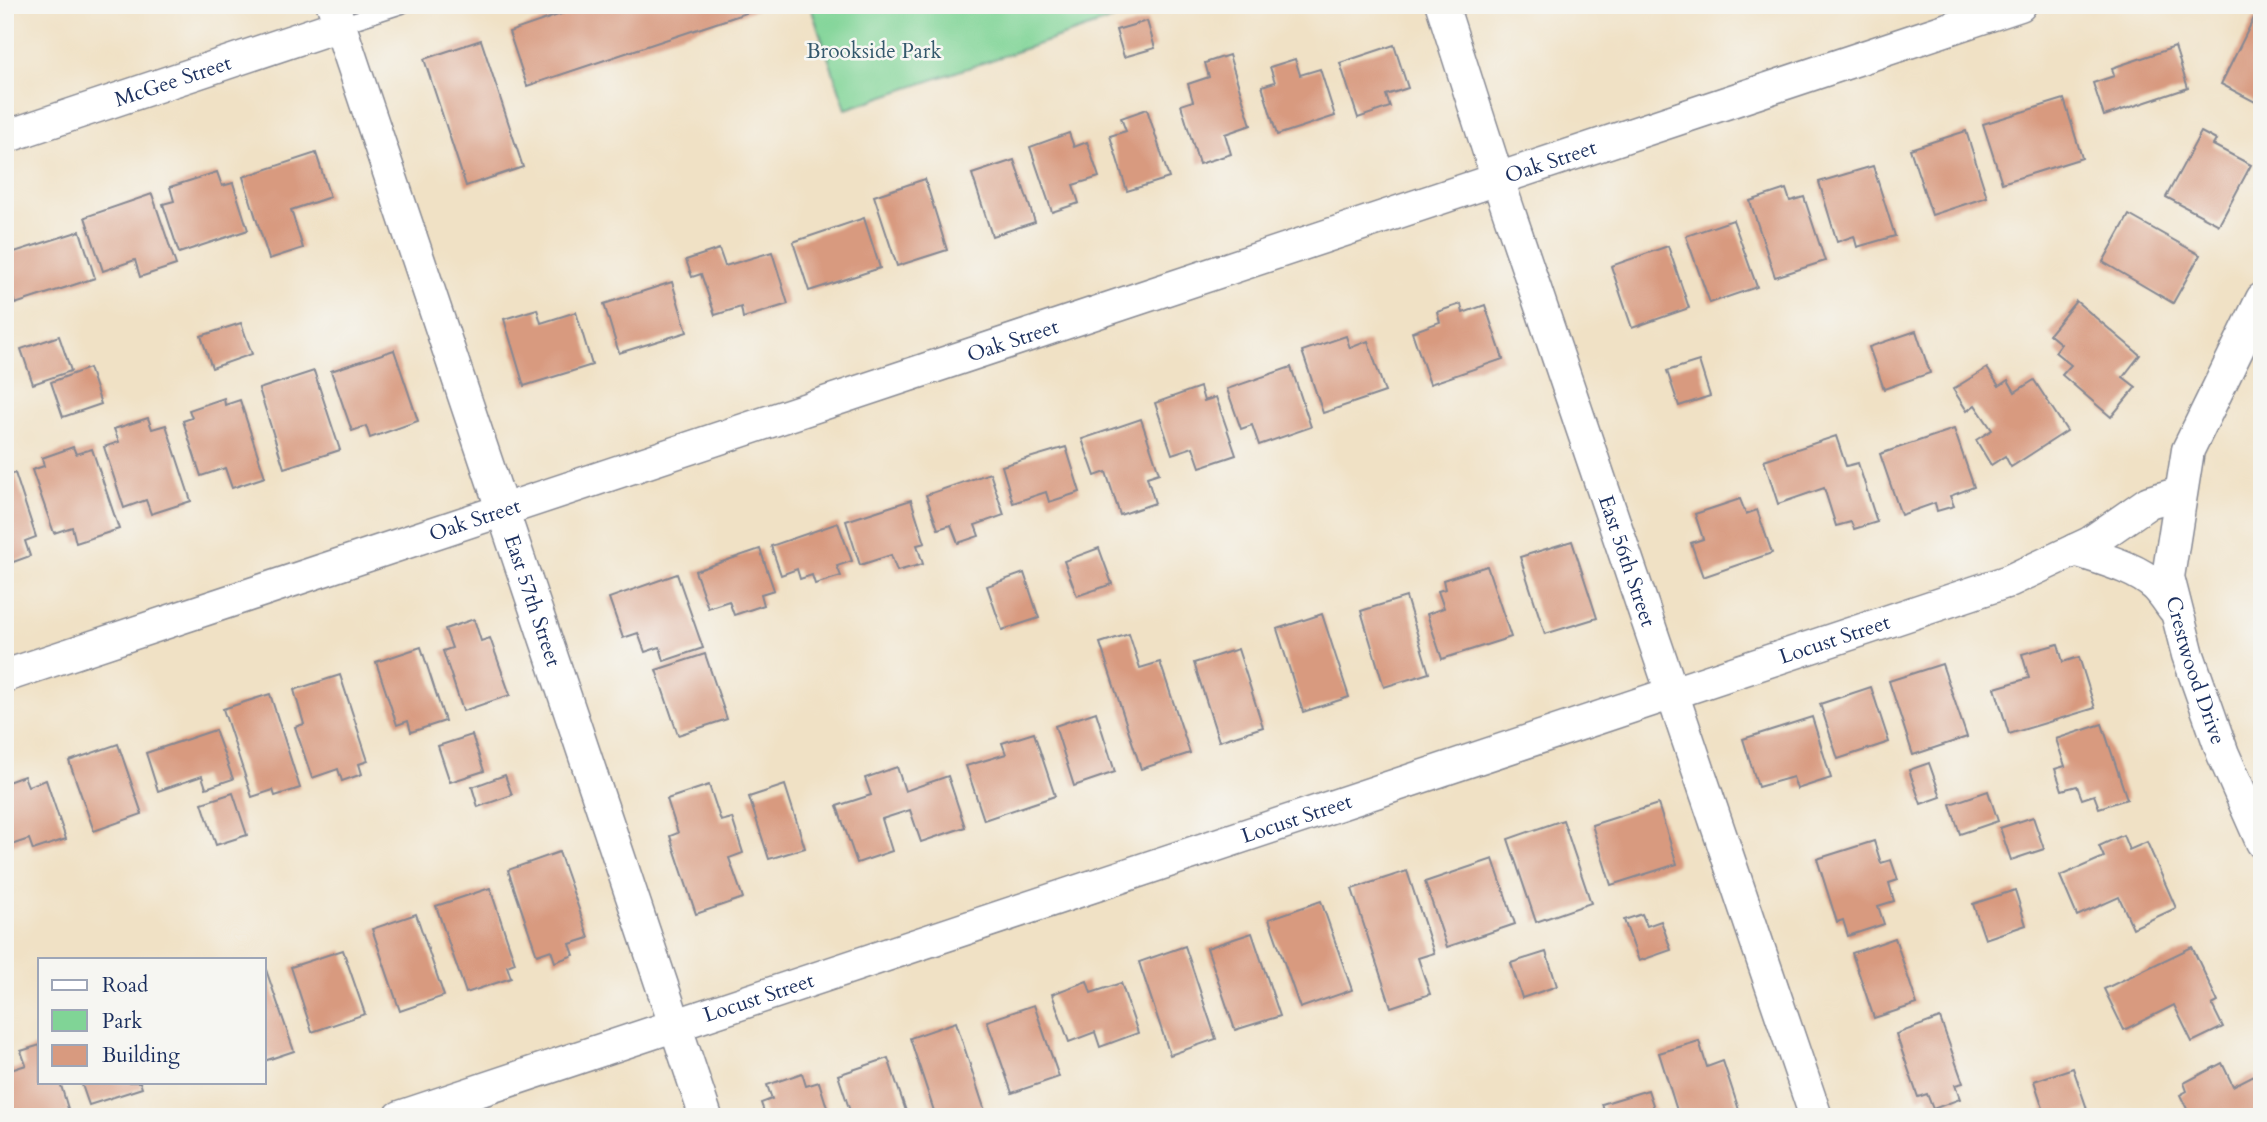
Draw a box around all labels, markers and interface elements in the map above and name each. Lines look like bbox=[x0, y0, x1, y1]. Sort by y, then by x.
park label: Brookside Park bbox=[806, 37, 943, 66]
street label: McGee Street bbox=[111, 48, 235, 114]
street label: Oak Street bbox=[1501, 133, 1601, 191]
street label: Oak Street bbox=[963, 312, 1063, 370]
street label: Oak Street bbox=[425, 491, 525, 549]
street label: East 56th Street bbox=[1591, 491, 1663, 631]
street label: East 57th Street bbox=[497, 531, 568, 671]
street label: Crestwood Drive bbox=[2158, 593, 2232, 748]
street label: Locust Street bbox=[1775, 608, 1894, 672]
street label: Locust Street bbox=[1238, 787, 1356, 851]
legend bbox=[38, 958, 266, 1084]
street label: Locust Street bbox=[700, 966, 818, 1030]
text: Road bbox=[102, 971, 148, 1000]
text: Park bbox=[102, 1007, 143, 1036]
text: Building bbox=[102, 1041, 180, 1070]

